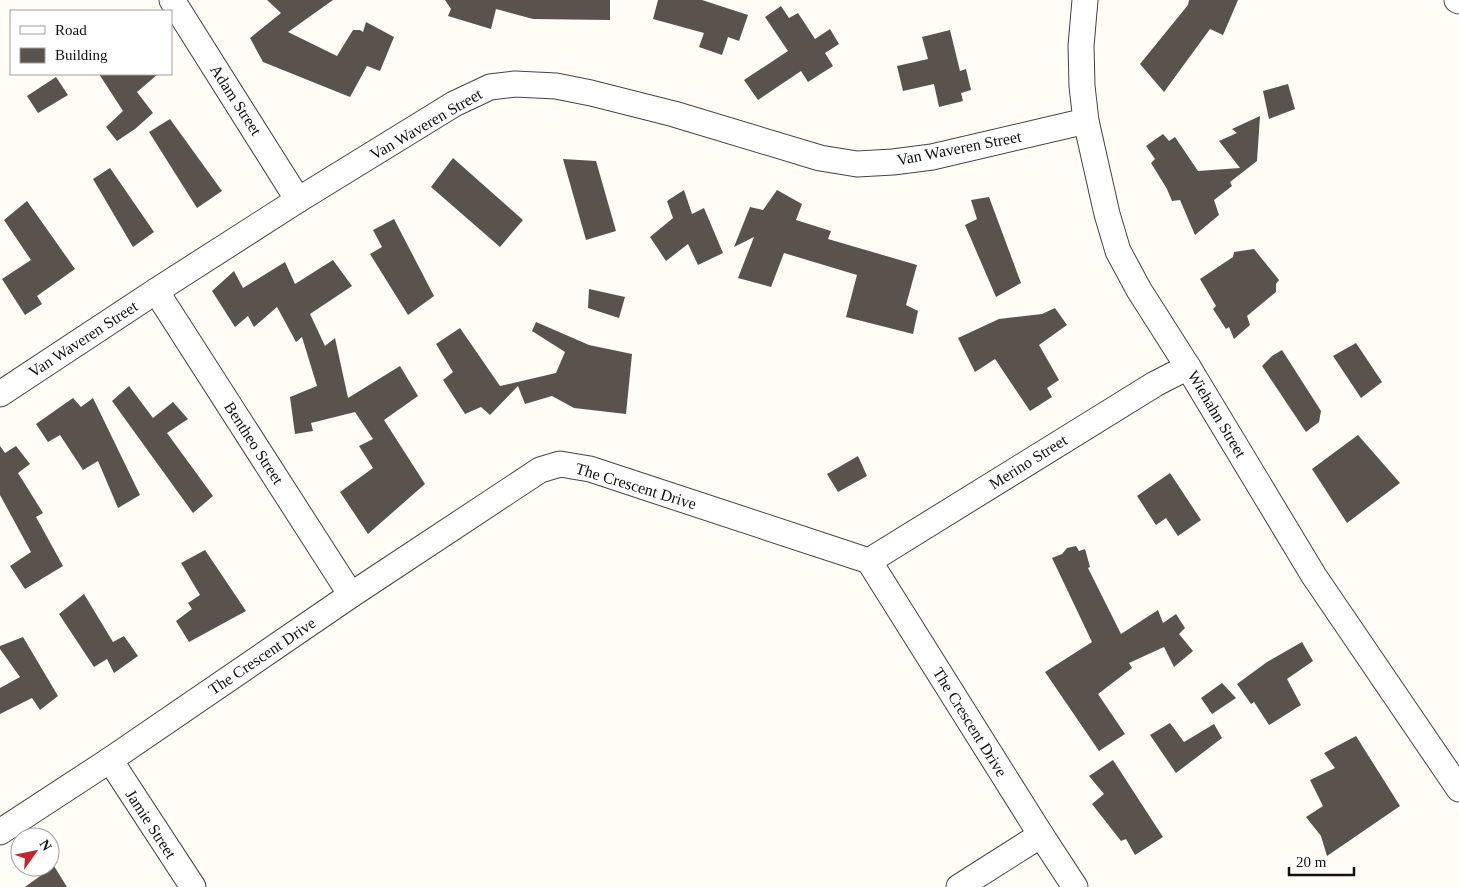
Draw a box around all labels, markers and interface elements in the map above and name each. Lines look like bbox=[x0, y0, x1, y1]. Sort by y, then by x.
legend bbox=[10, 10, 172, 75]
text: Road bbox=[55, 22, 87, 38]
text: Building bbox=[55, 47, 108, 63]
street label: Adam Street bbox=[207, 62, 265, 139]
street label: Van Waveren Street bbox=[367, 85, 485, 163]
street label: Van Waveren Street bbox=[895, 127, 1023, 168]
street label: Van Waveren Street bbox=[25, 297, 141, 381]
street label: Wiehahn Street bbox=[1184, 367, 1250, 461]
street label: Bentheo Street bbox=[221, 399, 287, 488]
street label: Merino Street bbox=[986, 431, 1070, 493]
street label: The Crescent Drive bbox=[574, 460, 698, 512]
street label: The Crescent Drive bbox=[205, 614, 319, 698]
street label: The Crescent Drive bbox=[930, 664, 1010, 780]
street label: Jamie Street bbox=[122, 786, 180, 862]
north arrow bbox=[10, 827, 60, 877]
text: N bbox=[36, 837, 55, 854]
scale bar bbox=[1289, 844, 1354, 876]
text: 20 m bbox=[1296, 854, 1327, 870]

